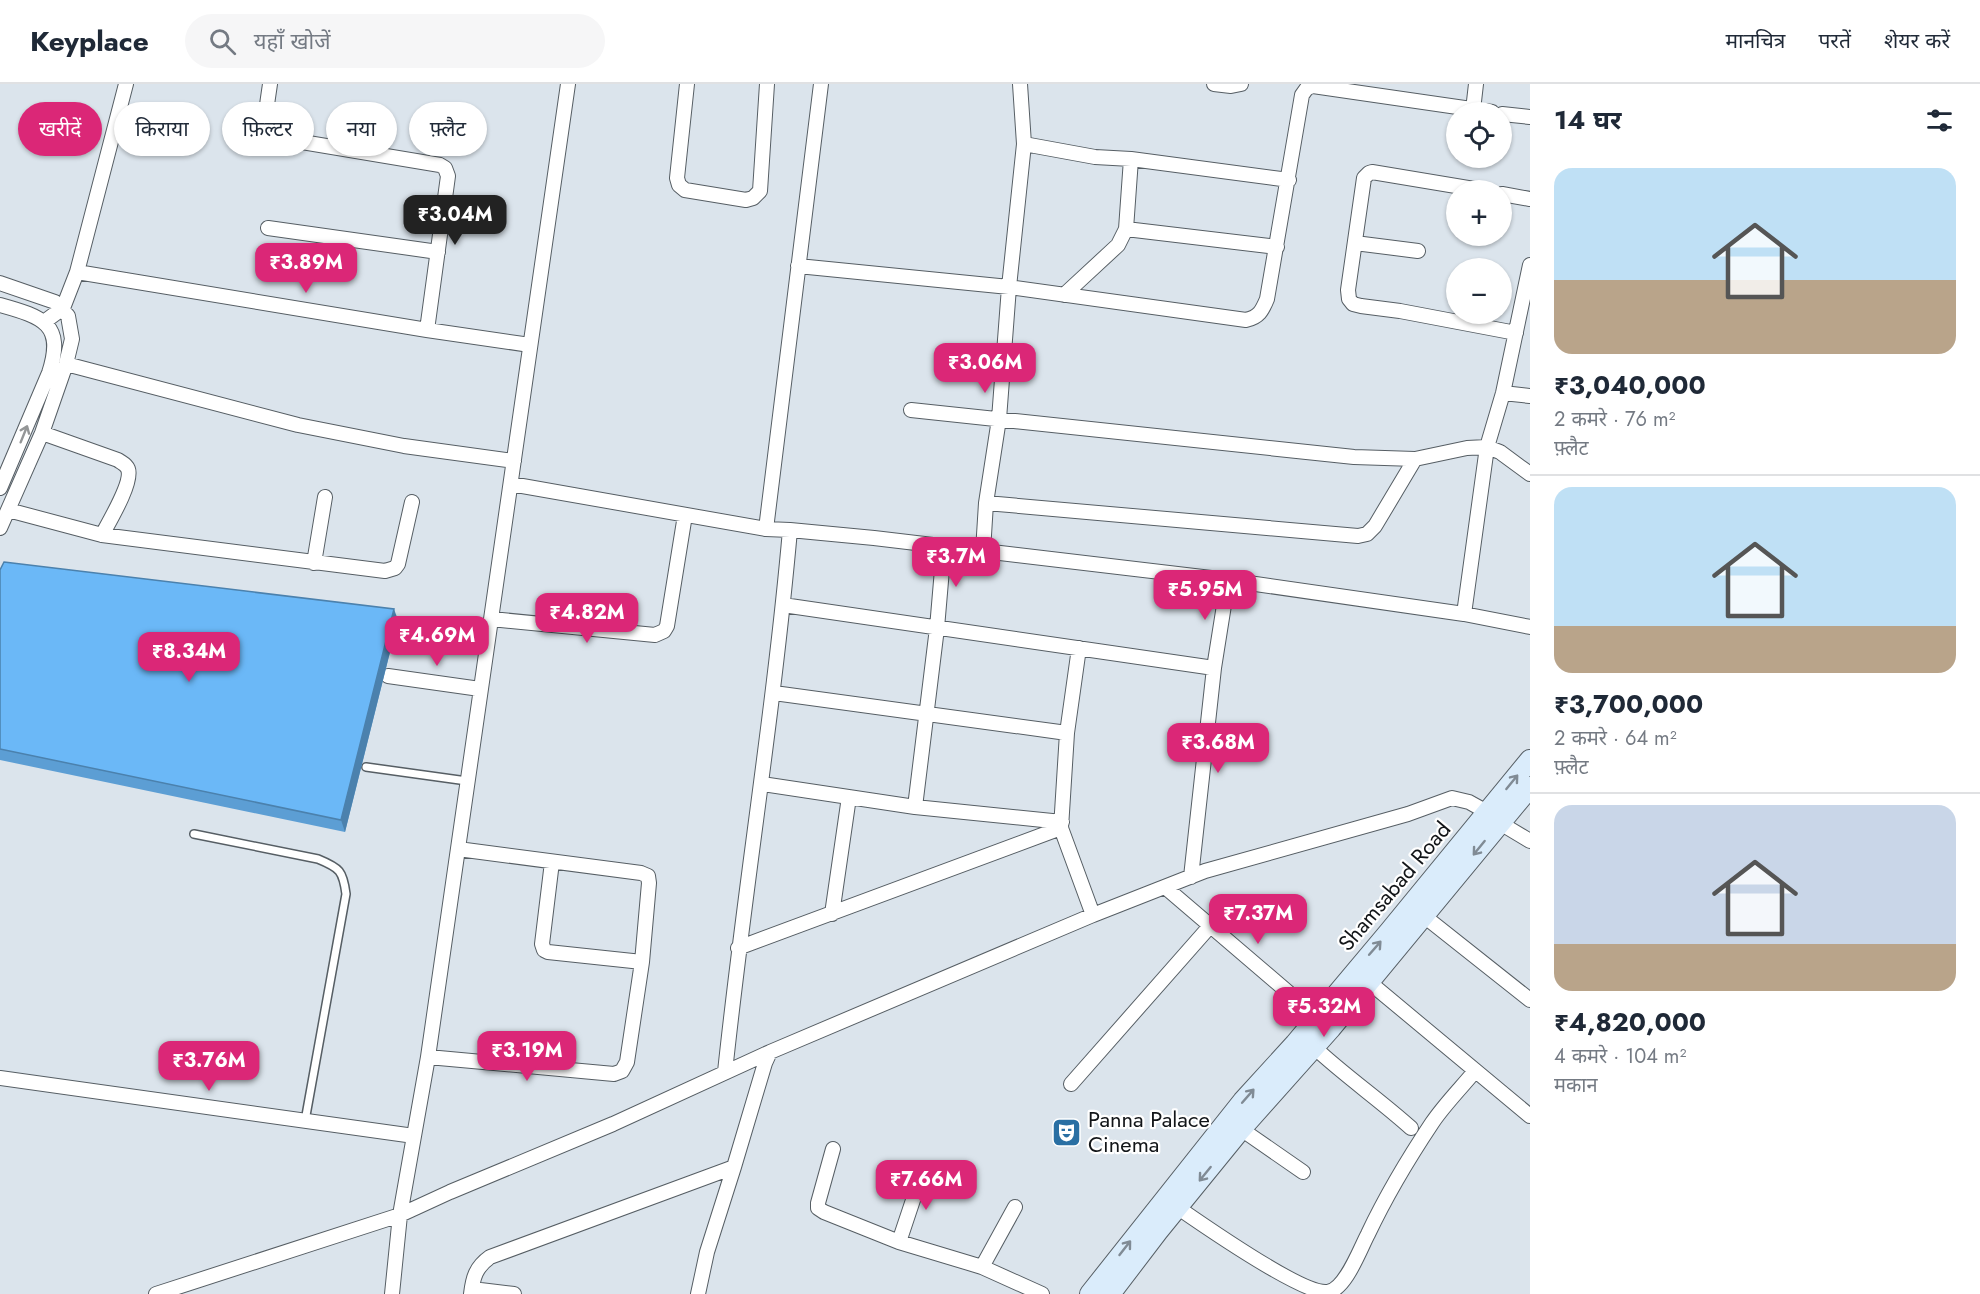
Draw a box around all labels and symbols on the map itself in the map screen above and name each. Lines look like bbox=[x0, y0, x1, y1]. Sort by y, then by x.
pin: ₹3.04M bbox=[406, 195, 504, 246]
pin: ₹3.89M bbox=[257, 243, 355, 294]
pin: ₹3.06M bbox=[936, 343, 1034, 394]
one-way arrow bbox=[19, 425, 30, 444]
pin: ₹3.7M bbox=[914, 537, 998, 588]
pin: ₹5.95M bbox=[1156, 570, 1254, 621]
pin: ₹4.82M bbox=[538, 593, 636, 644]
pin: ₹4.69M bbox=[388, 616, 486, 667]
pin: ₹8.34M bbox=[140, 632, 238, 683]
pin: ₹3.68M bbox=[1169, 723, 1267, 774]
one-way arrow bbox=[1506, 774, 1519, 790]
street label: Shamsabad Road bbox=[1330, 814, 1458, 958]
one-way arrow bbox=[1472, 840, 1486, 855]
pin: ₹7.37M bbox=[1209, 894, 1307, 945]
one-way arrow bbox=[1368, 941, 1382, 956]
pin: ₹5.32M bbox=[1275, 987, 1373, 1038]
pin: ₹3.19M bbox=[478, 1031, 576, 1082]
pin: ₹3.76M bbox=[160, 1041, 258, 1092]
one-way arrow bbox=[1241, 1089, 1255, 1104]
place label: Panna Palace Cinema bbox=[1088, 1103, 1210, 1160]
theatre icon: Panna Palace Cinema bbox=[1051, 1116, 1083, 1148]
pin: ₹7.66M bbox=[877, 1160, 975, 1211]
one-way arrow bbox=[1198, 1166, 1212, 1181]
one-way arrow bbox=[1119, 1240, 1132, 1256]

